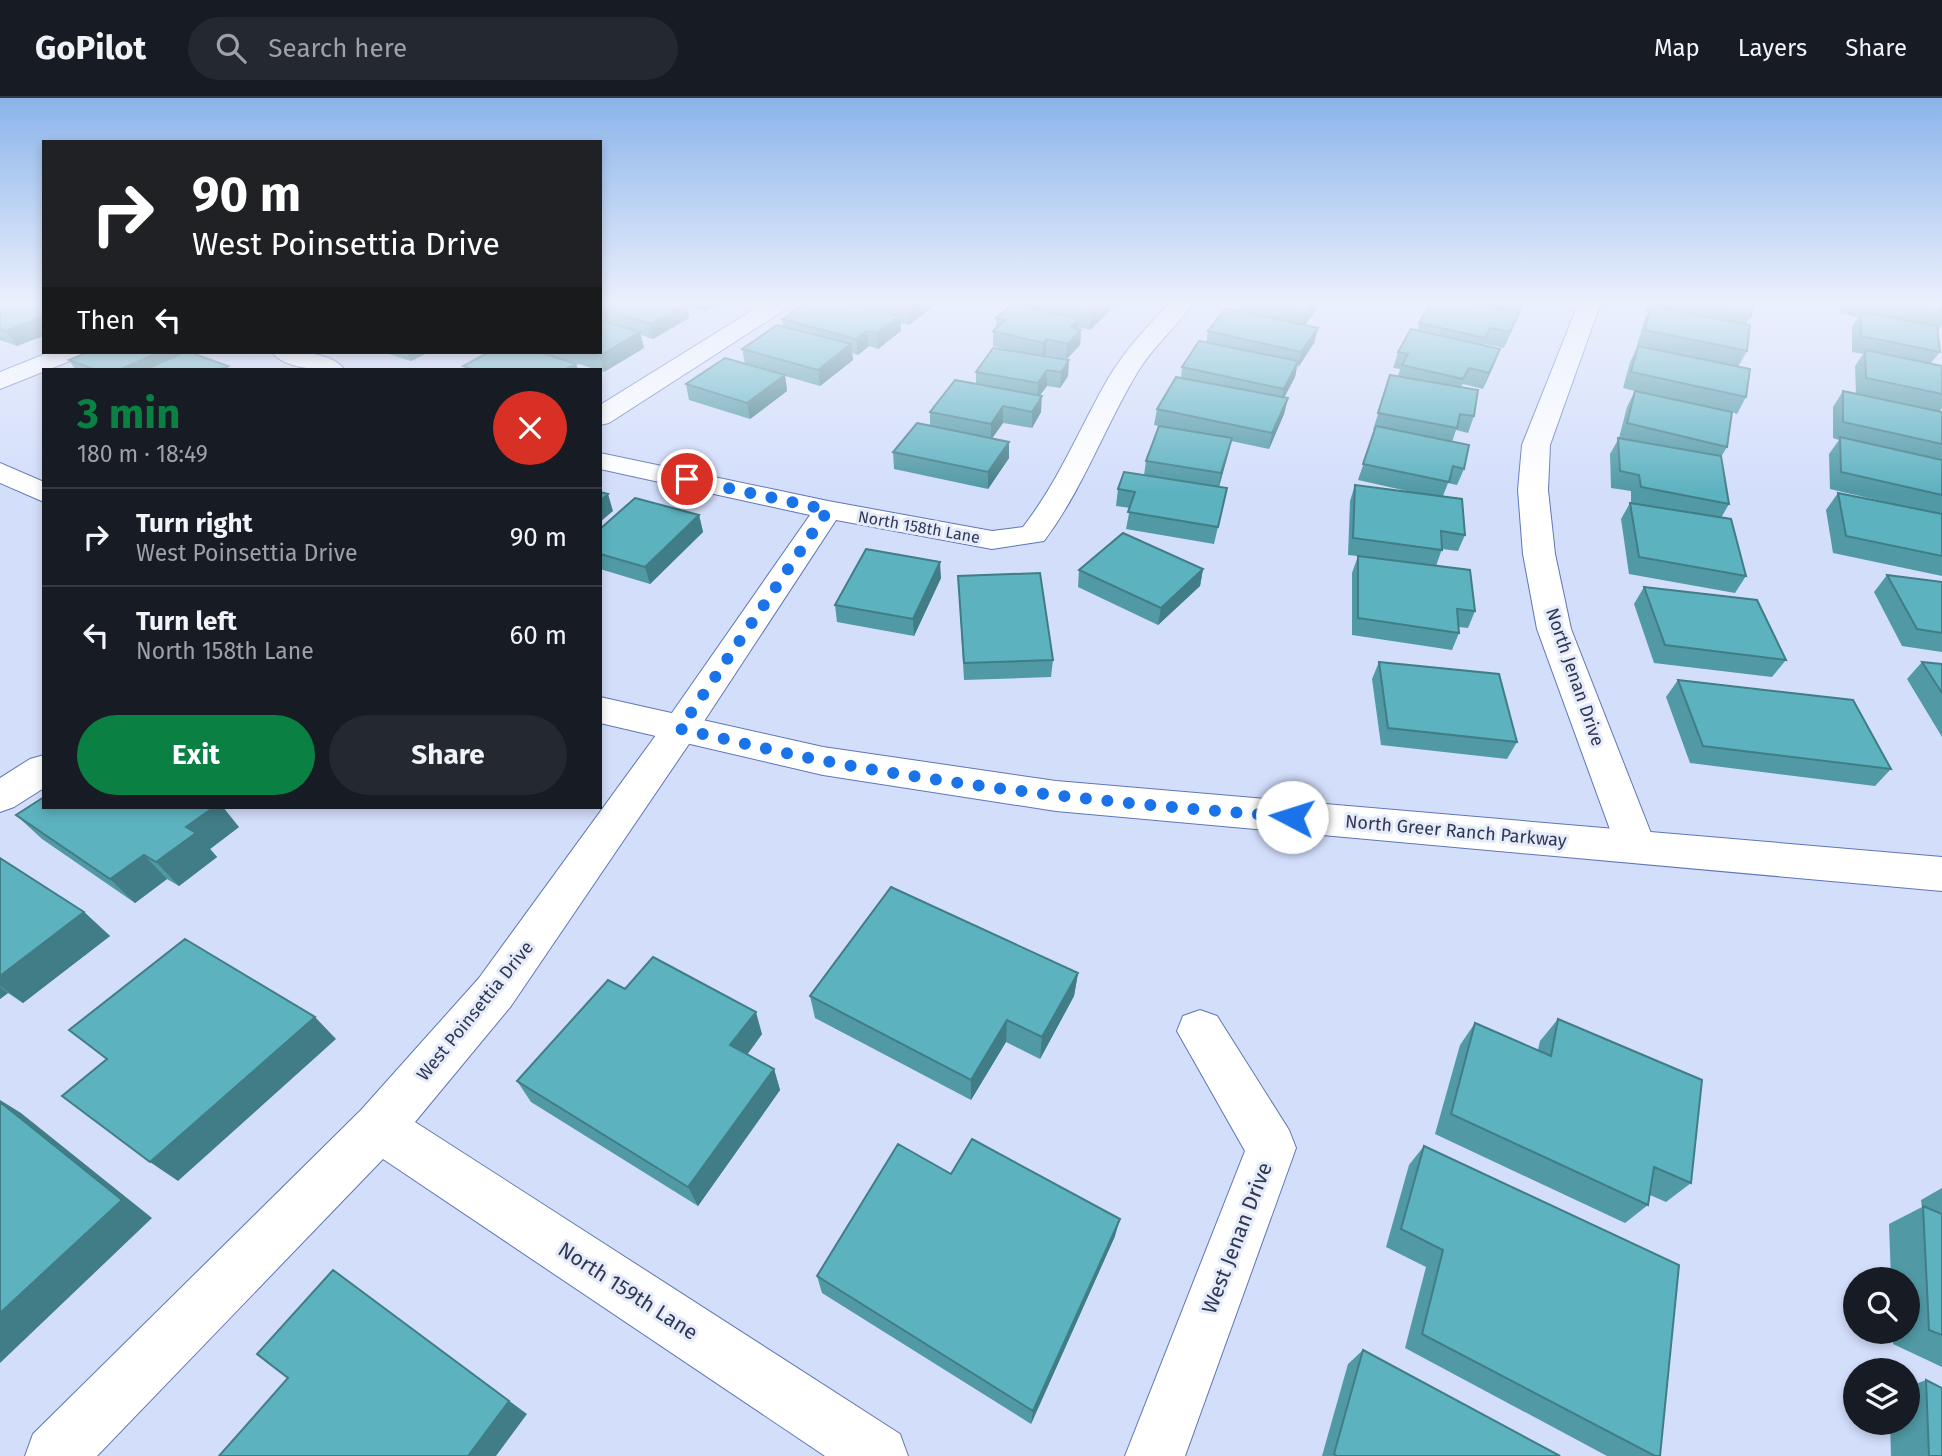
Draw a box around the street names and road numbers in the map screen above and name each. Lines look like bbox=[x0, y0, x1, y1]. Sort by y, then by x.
street label: North 158th Lane bbox=[856, 507, 982, 547]
street label: North Jenan Drive bbox=[1541, 605, 1609, 749]
street label: North Greer Ranch Parkway bbox=[1344, 810, 1568, 852]
street label: West Poinsettia Drive bbox=[412, 937, 538, 1085]
street label: West Jenan Drive bbox=[1196, 1159, 1278, 1317]
street label: North 159th Lane bbox=[553, 1236, 703, 1346]

